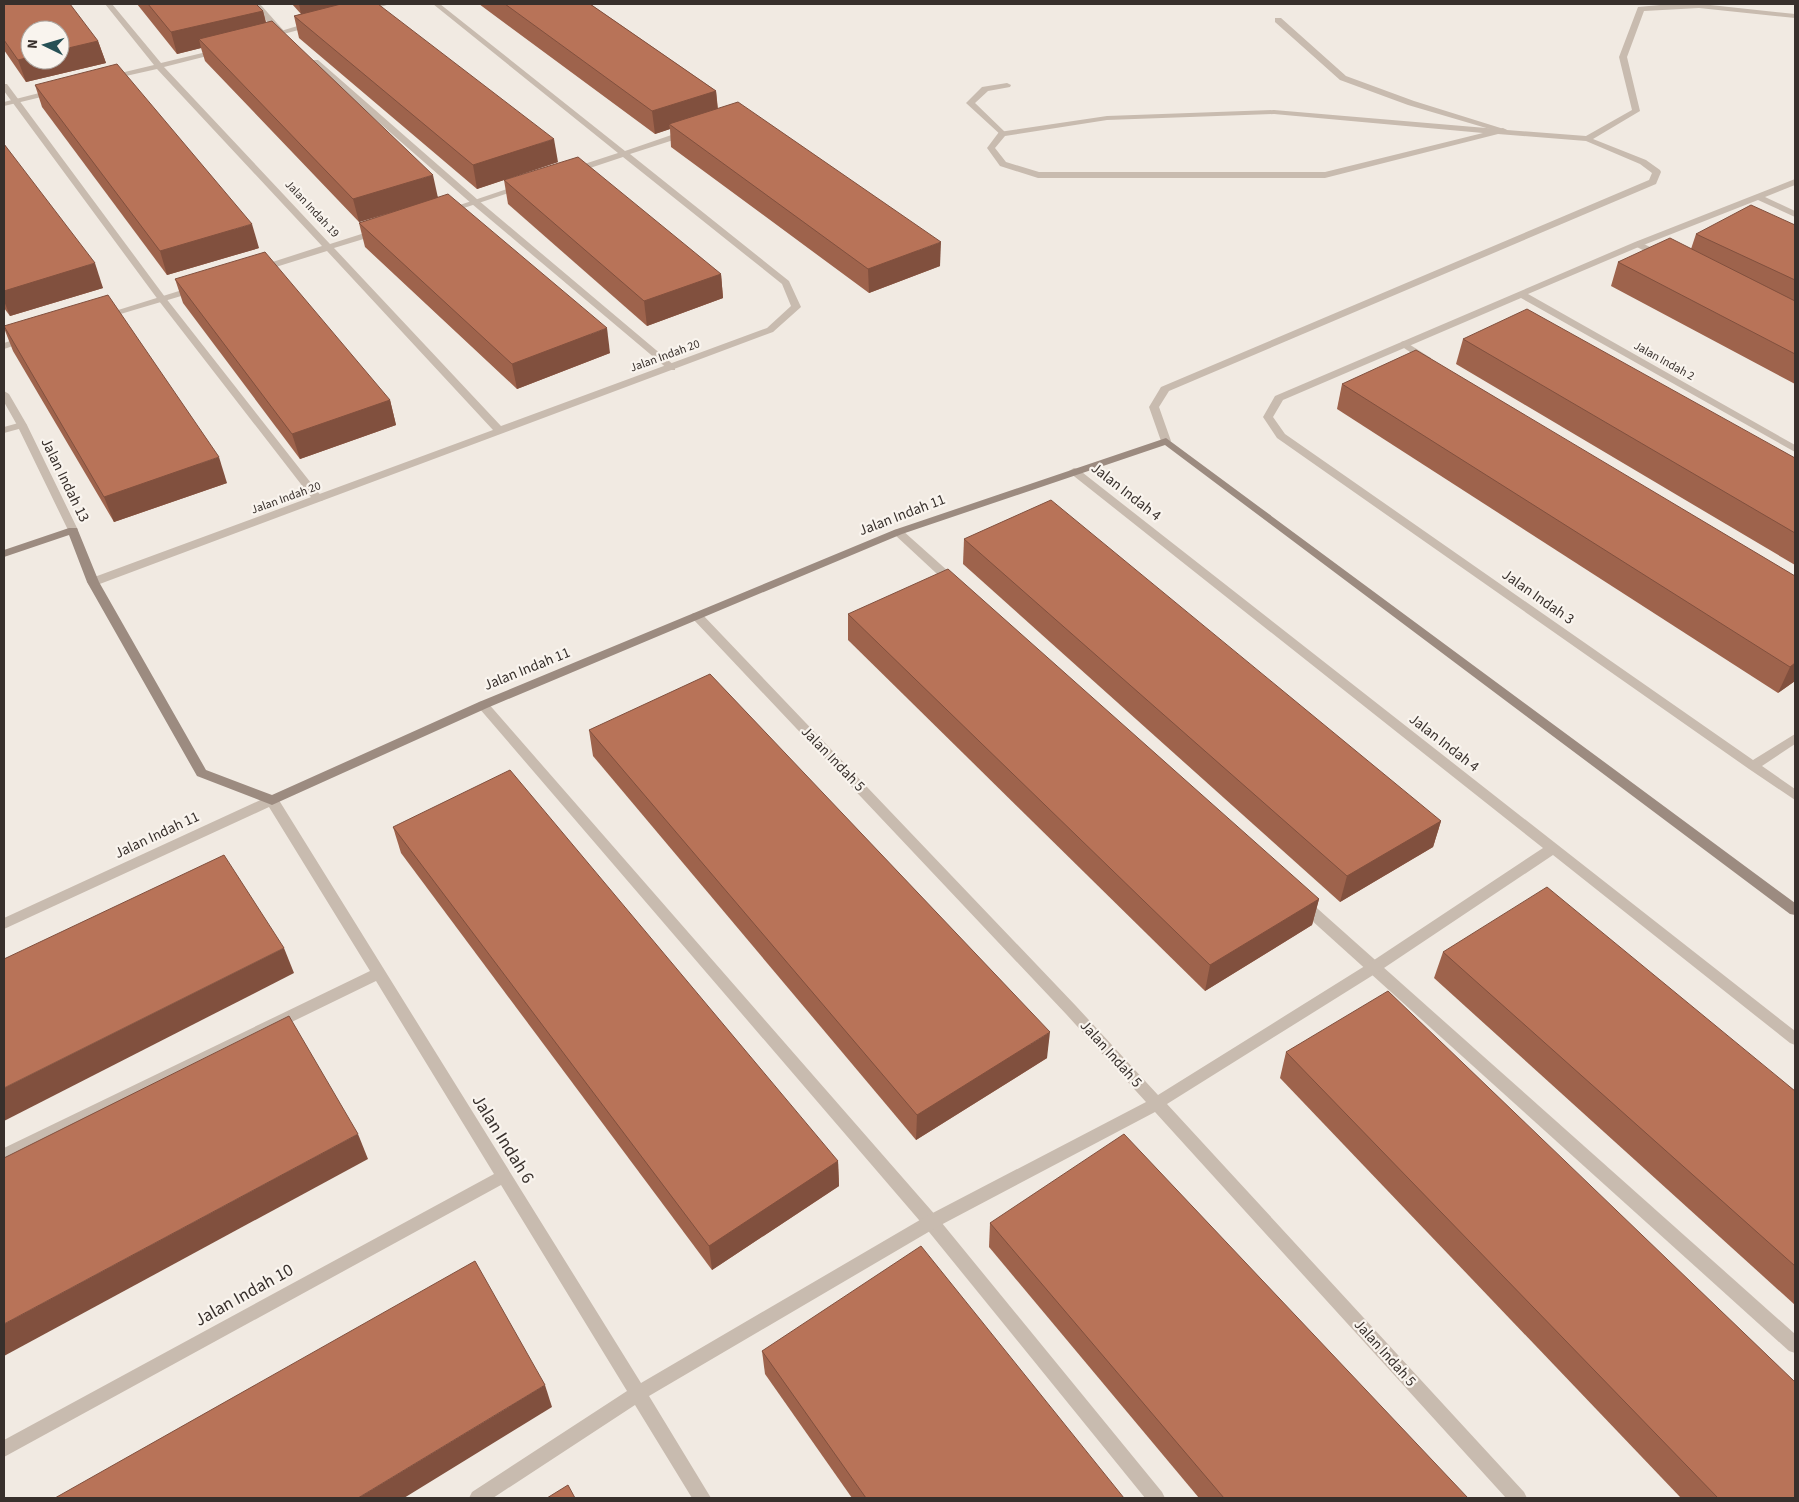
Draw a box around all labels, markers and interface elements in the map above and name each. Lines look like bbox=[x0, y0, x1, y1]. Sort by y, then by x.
north arrow bbox=[20, 20, 70, 70]
text: N bbox=[23, 38, 43, 49]
street label: Jalan Indah 19 bbox=[281, 176, 343, 242]
street label: Jalan Indah 20 bbox=[628, 335, 702, 376]
street label: Jalan Indah 2 bbox=[1630, 337, 1698, 385]
street label: Jalan Indah 13 bbox=[36, 434, 94, 526]
street label: Jalan Indah 4 bbox=[1086, 458, 1166, 526]
street label: Jalan Indah 20 bbox=[249, 477, 323, 518]
street label: Jalan Indah 11 bbox=[856, 489, 948, 541]
street label: Jalan Indah 3 bbox=[1498, 564, 1578, 630]
street label: Jalan Indah 11 bbox=[481, 642, 573, 696]
street label: Jalan Indah 4 bbox=[1404, 709, 1484, 777]
street label: Jalan Indah 5 bbox=[796, 721, 870, 797]
street label: Jalan Indah 11 bbox=[111, 806, 203, 864]
street label: Jalan Indah 5 bbox=[1075, 1016, 1147, 1092]
street label: Jalan Indah 6 bbox=[466, 1090, 540, 1188]
street label: Jalan Indah 10 bbox=[190, 1257, 298, 1333]
street label: Jalan Indah 5 bbox=[1349, 1315, 1421, 1391]

